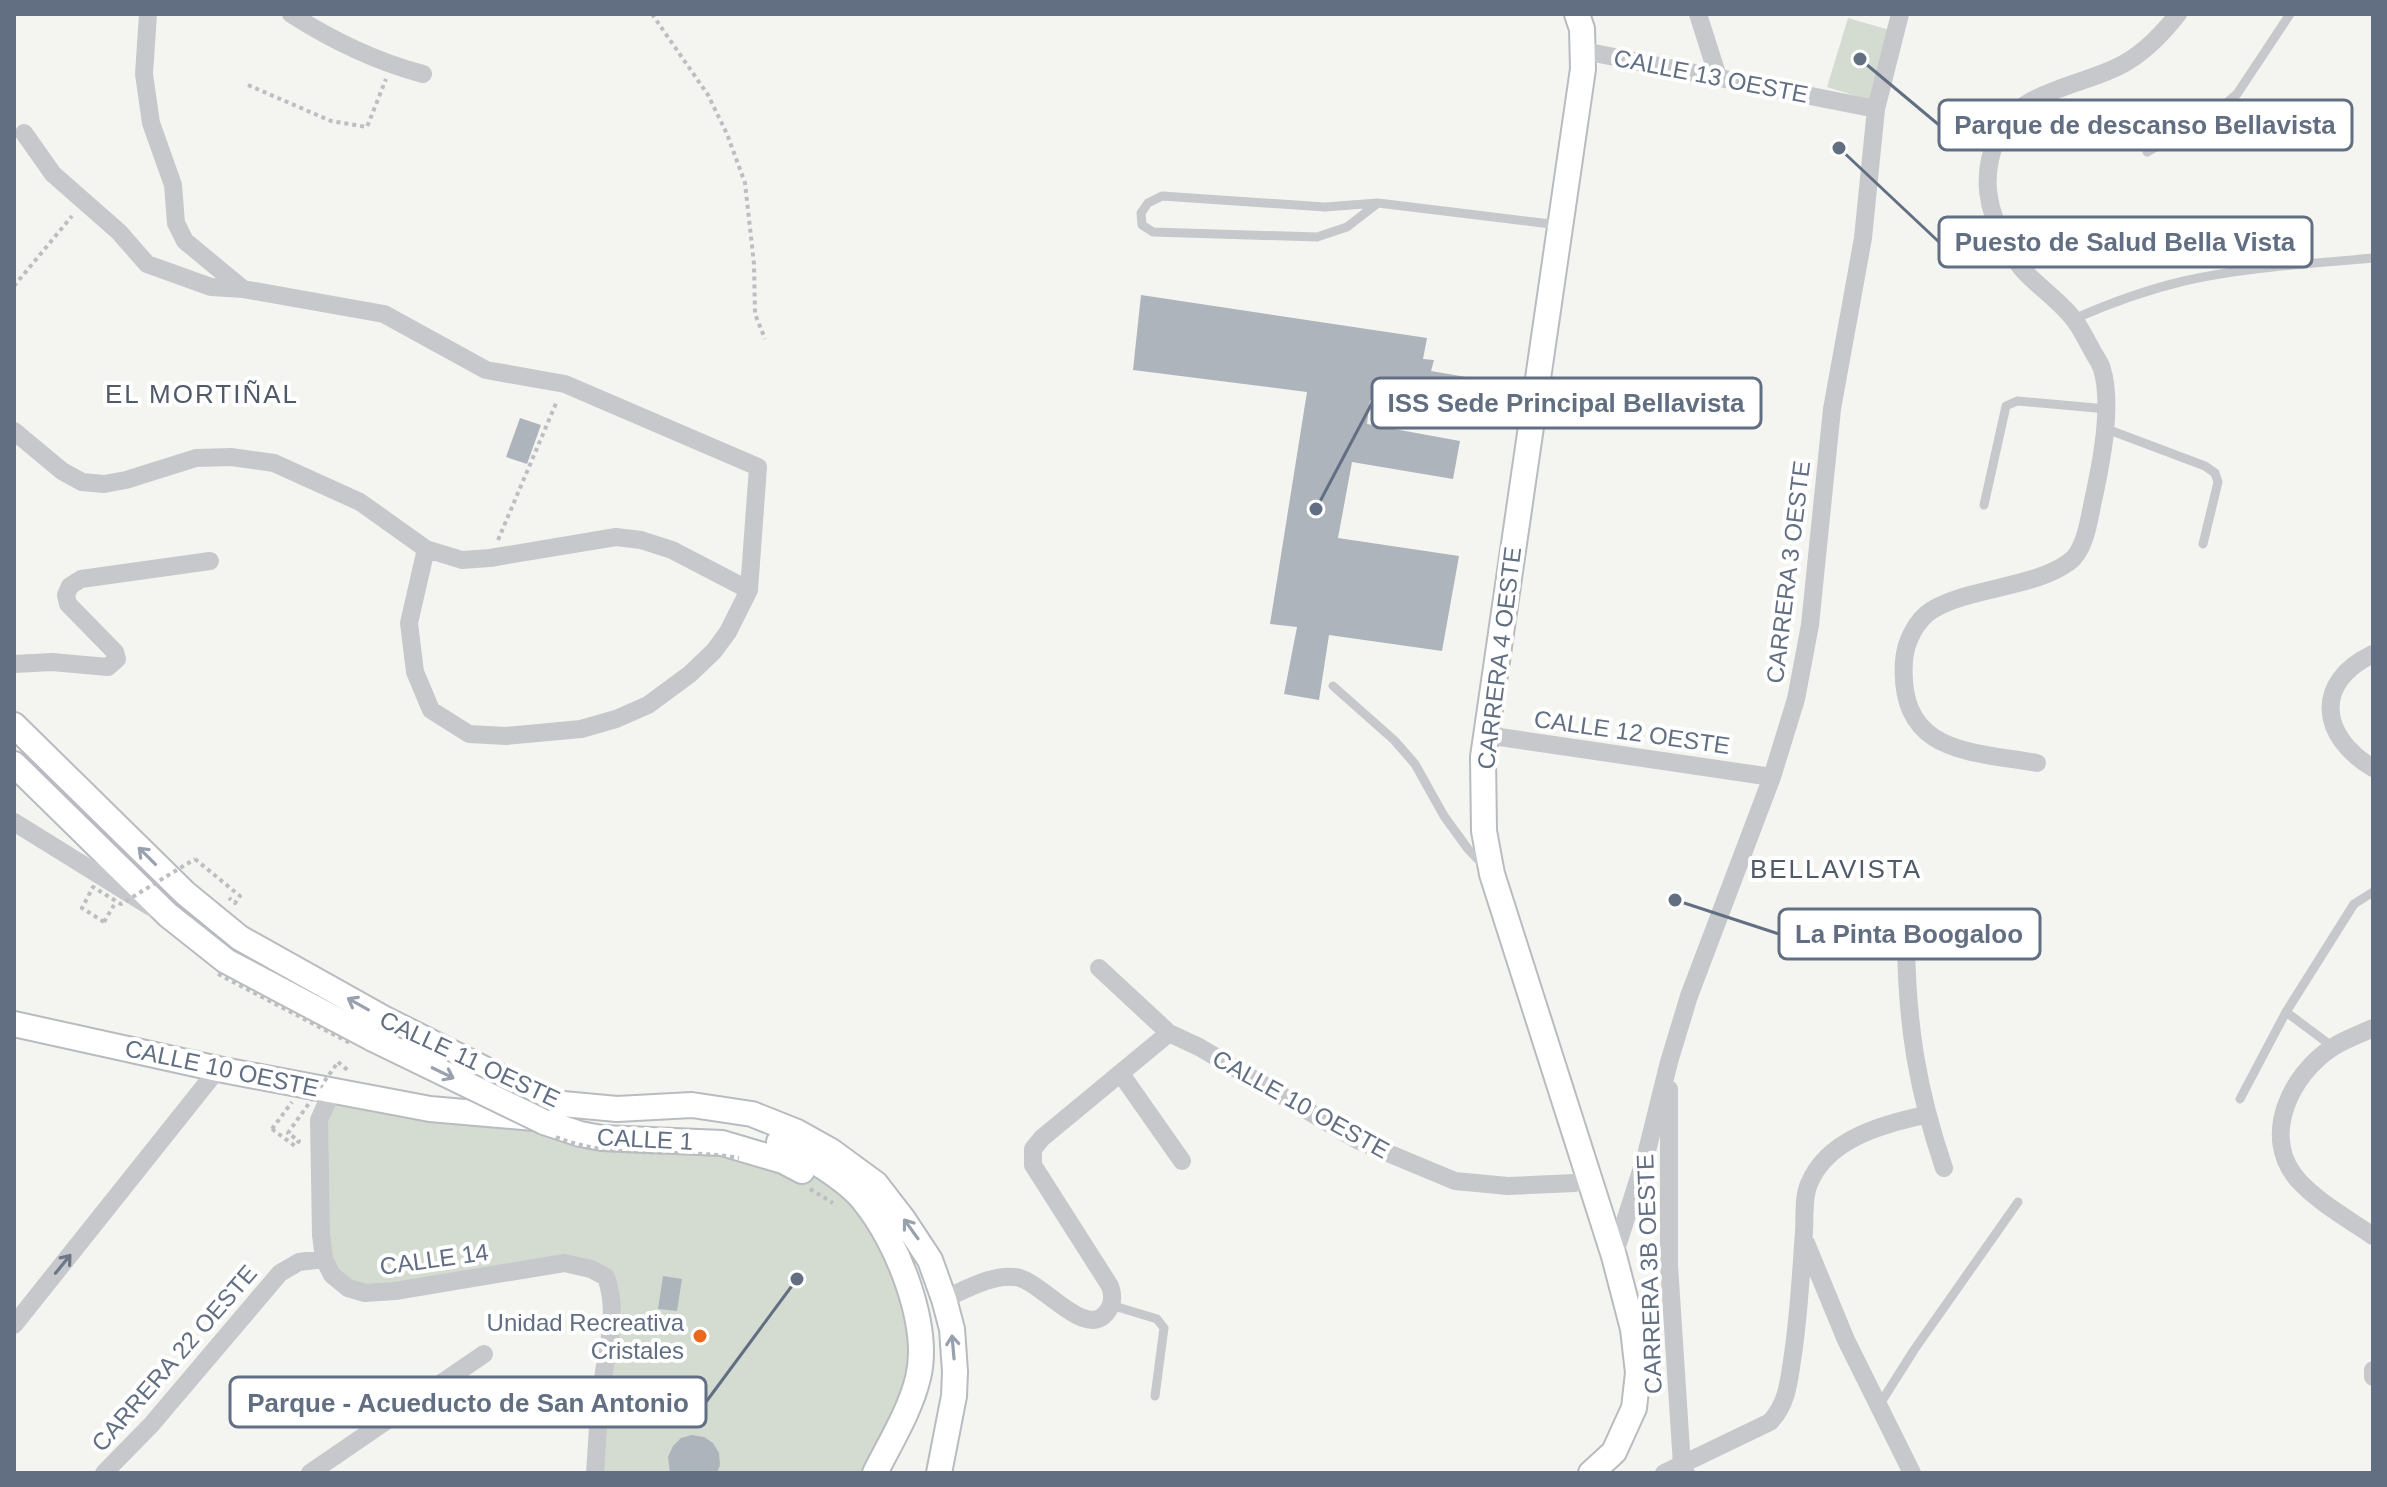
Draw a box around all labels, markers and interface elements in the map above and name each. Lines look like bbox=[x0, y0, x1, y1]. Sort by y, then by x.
street label: CALLE 13 OESTE bbox=[1612, 44, 1810, 108]
callout: Parque de descanso Bellavista bbox=[1939, 100, 2352, 150]
text: Parque de descanso Bellavista bbox=[1954, 110, 2336, 140]
callout: Puesto de Salud Bella Vista bbox=[1939, 217, 2312, 267]
text: Puesto de Salud Bella Vista bbox=[1955, 227, 2296, 257]
callout: ISS Sede Principal Bellavista bbox=[1372, 378, 1761, 428]
district label: EL MORTIÑAL bbox=[105, 379, 299, 409]
text: ISS Sede Principal Bellavista bbox=[1388, 388, 1745, 418]
street label: CARRERA 3 OESTE bbox=[1761, 459, 1815, 685]
street label: CARRERA 4 OESTE bbox=[1472, 545, 1526, 771]
street label: CALLE 12 OESTE bbox=[1532, 705, 1732, 759]
one-way arrow bbox=[138, 847, 157, 866]
district label: BELLAVISTA bbox=[1750, 854, 1922, 884]
callout: La Pinta Boogaloo bbox=[1779, 909, 2040, 959]
text: La Pinta Boogaloo bbox=[1795, 919, 2023, 949]
one-way arrow bbox=[347, 996, 370, 1012]
street label: CALLE 11 OESTE bbox=[376, 1005, 564, 1113]
street label: CALLE 10 OESTE bbox=[123, 1034, 321, 1102]
street label: CALLE 10 OESTE bbox=[1208, 1044, 1394, 1164]
one-way arrow bbox=[431, 1066, 455, 1081]
street label: CALLE 1 bbox=[596, 1123, 694, 1155]
street label: CARRERA 3B OESTE bbox=[1631, 1154, 1667, 1394]
one-way arrow bbox=[903, 1219, 919, 1241]
street label: CALLE 14 bbox=[378, 1238, 490, 1280]
one-way arrow bbox=[54, 1254, 71, 1275]
street label: CARRERA 22 OESTE bbox=[86, 1260, 262, 1456]
place label: Unidad Recreativa Cristales bbox=[487, 1309, 685, 1364]
marker: Unidad Recreativa Cristales bbox=[691, 1327, 709, 1345]
one-way arrow bbox=[946, 1334, 961, 1361]
callout: Parque - Acueducto de San Antonio bbox=[230, 1377, 706, 1427]
text: Parque - Acueducto de San Antonio bbox=[247, 1388, 689, 1418]

